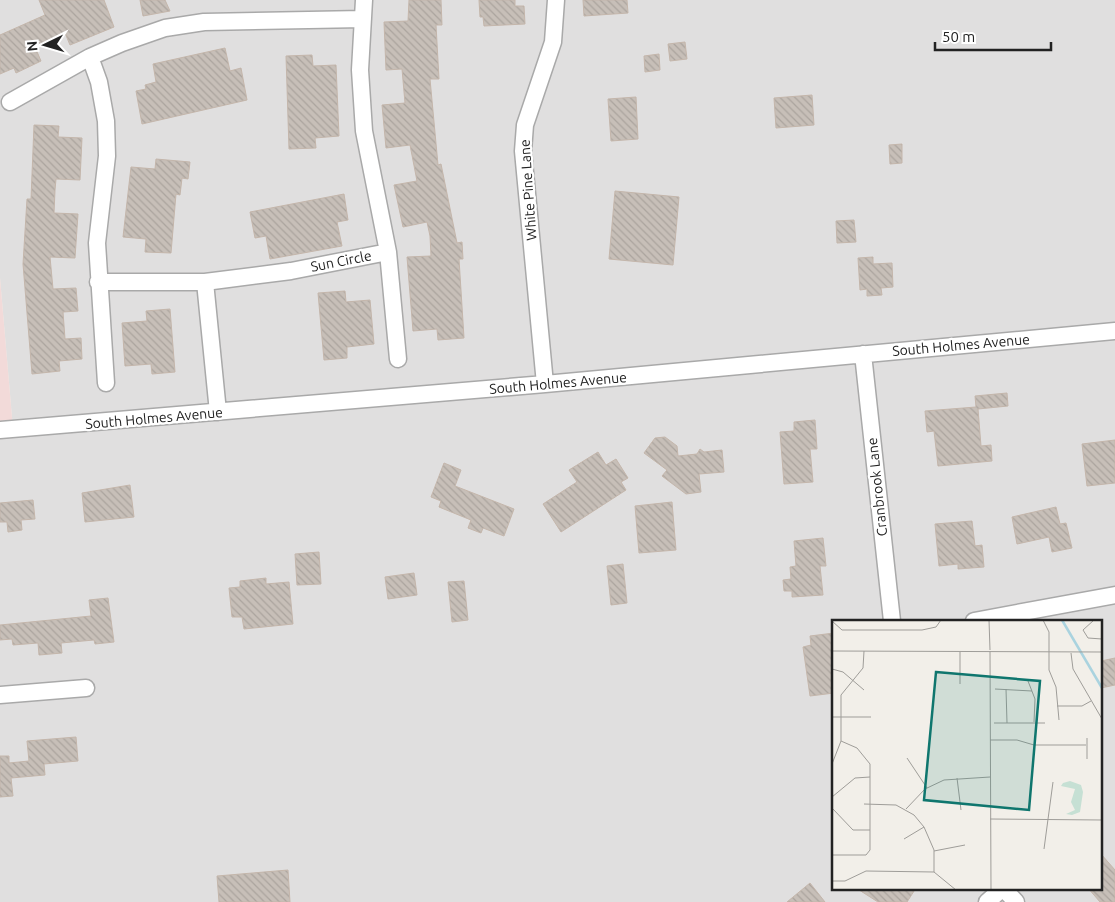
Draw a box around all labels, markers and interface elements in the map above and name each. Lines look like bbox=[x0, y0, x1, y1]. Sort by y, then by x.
north arrow bbox=[20, 20, 70, 70]
scale bar bbox=[935, 20, 1051, 52]
text: 50 m bbox=[942, 28, 975, 45]
text: N bbox=[24, 40, 40, 52]
street label: White Pine Lane bbox=[516, 139, 540, 241]
street label: Sun Circle bbox=[309, 247, 373, 275]
street label: South Holmes Avenue bbox=[892, 331, 1030, 359]
street label: South Holmes Avenue bbox=[489, 369, 627, 397]
street label: South Holmes Avenue bbox=[85, 404, 223, 432]
street label: Cranbrook Lane bbox=[864, 437, 890, 537]
inset map bbox=[832, 620, 1102, 890]

